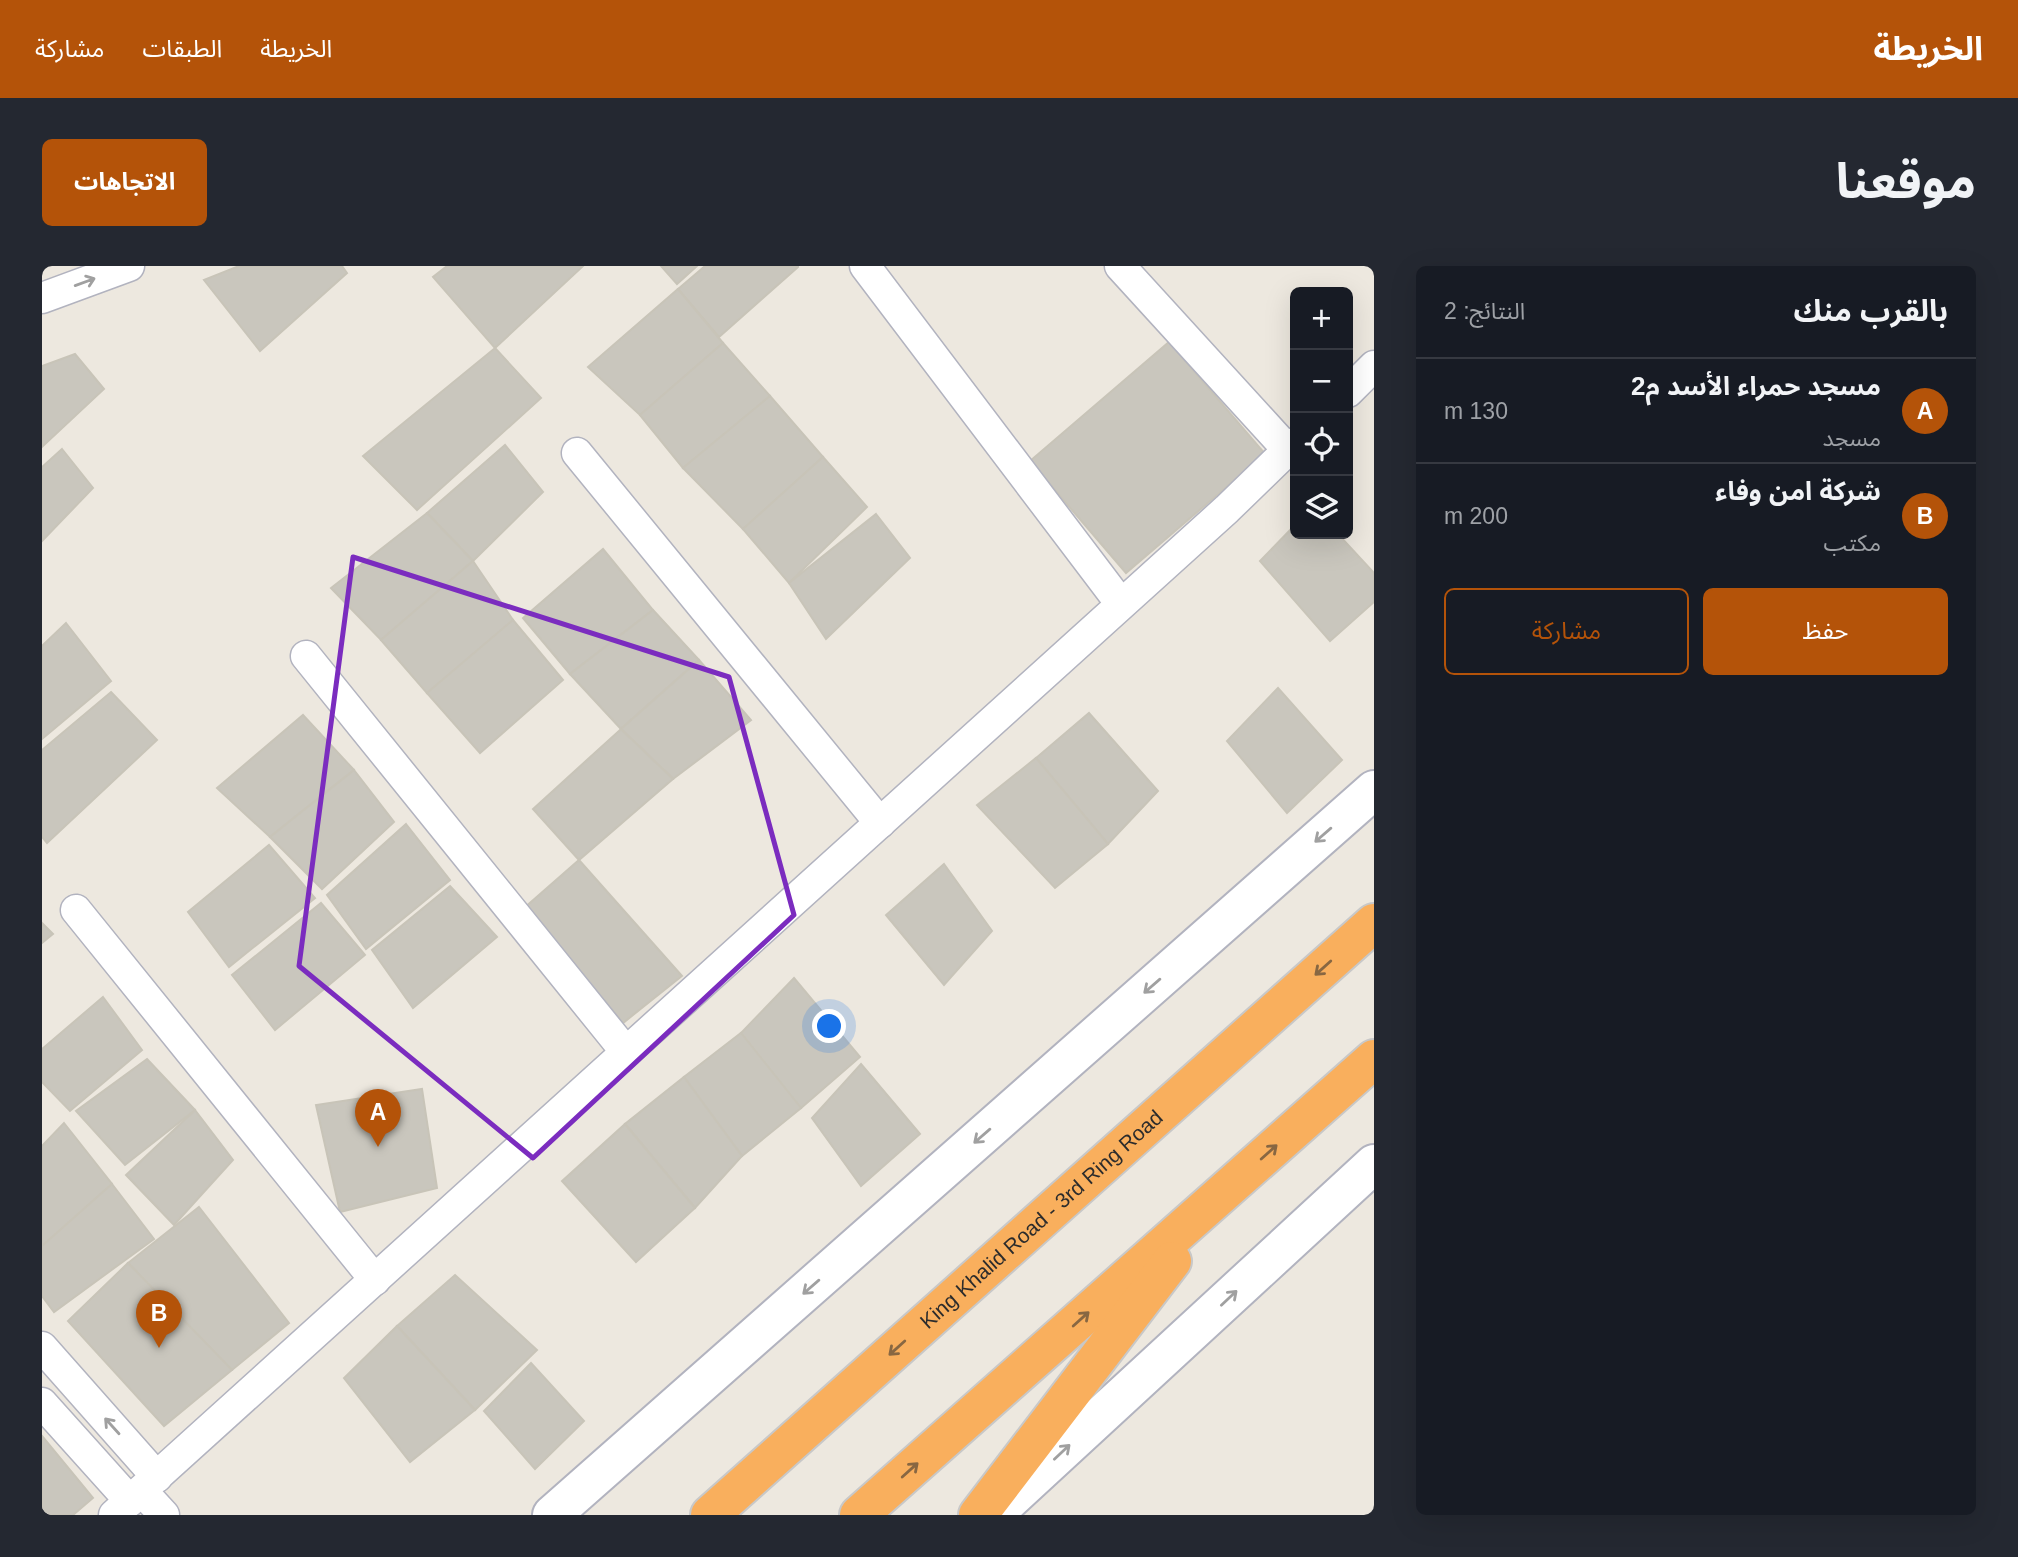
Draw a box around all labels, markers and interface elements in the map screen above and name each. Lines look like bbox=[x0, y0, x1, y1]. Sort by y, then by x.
text: الخريطة bbox=[1873, 30, 1983, 67]
text: مشاركة bbox=[35, 35, 104, 62]
text: الطبقات bbox=[142, 35, 222, 62]
text: الخريطة bbox=[260, 35, 332, 62]
button: الاتجاهات bbox=[42, 139, 207, 226]
text: موقعنا bbox=[1836, 154, 1976, 208]
one-way arrow bbox=[74, 275, 96, 288]
map controls bbox=[1290, 287, 1353, 539]
button: + bbox=[1290, 287, 1353, 350]
text: بالقرب منك bbox=[1793, 294, 1948, 327]
text: النتائج: 2 bbox=[1444, 298, 1525, 324]
button: − bbox=[1290, 350, 1353, 413]
text: مسجد حمراء الأسد م2 bbox=[1631, 371, 1881, 401]
text: 130 m bbox=[1444, 398, 1508, 424]
text: A bbox=[1917, 398, 1933, 424]
button: locate bbox=[1290, 413, 1353, 476]
text: مسجد bbox=[1822, 425, 1881, 451]
button: layers bbox=[1290, 476, 1353, 539]
text: شركة امن وفاء bbox=[1715, 476, 1881, 506]
text: 200 m bbox=[1444, 503, 1508, 529]
text: B bbox=[1917, 503, 1933, 529]
text: مكتب bbox=[1824, 530, 1881, 556]
button: مشاركة bbox=[1444, 588, 1689, 675]
button: حفظ bbox=[1703, 588, 1948, 675]
one-way arrow bbox=[1314, 827, 1332, 843]
one-way arrow bbox=[1314, 960, 1332, 976]
one-way arrow bbox=[1144, 977, 1161, 994]
your location bbox=[812, 1009, 846, 1043]
pin: A bbox=[355, 1089, 401, 1147]
street label: King Khalid Road - 3rd Ring Road bbox=[915, 1105, 1167, 1333]
one-way arrow bbox=[973, 1128, 991, 1144]
one-way arrow bbox=[1260, 1144, 1278, 1160]
one-way arrow bbox=[803, 1278, 820, 1295]
one-way arrow bbox=[1220, 1289, 1237, 1306]
pin: B bbox=[136, 1290, 182, 1348]
one-way arrow bbox=[1071, 1311, 1089, 1327]
one-way arrow bbox=[888, 1340, 906, 1356]
one-way arrow bbox=[103, 1418, 120, 1435]
one-way arrow bbox=[1053, 1444, 1071, 1460]
one-way arrow bbox=[901, 1462, 919, 1478]

